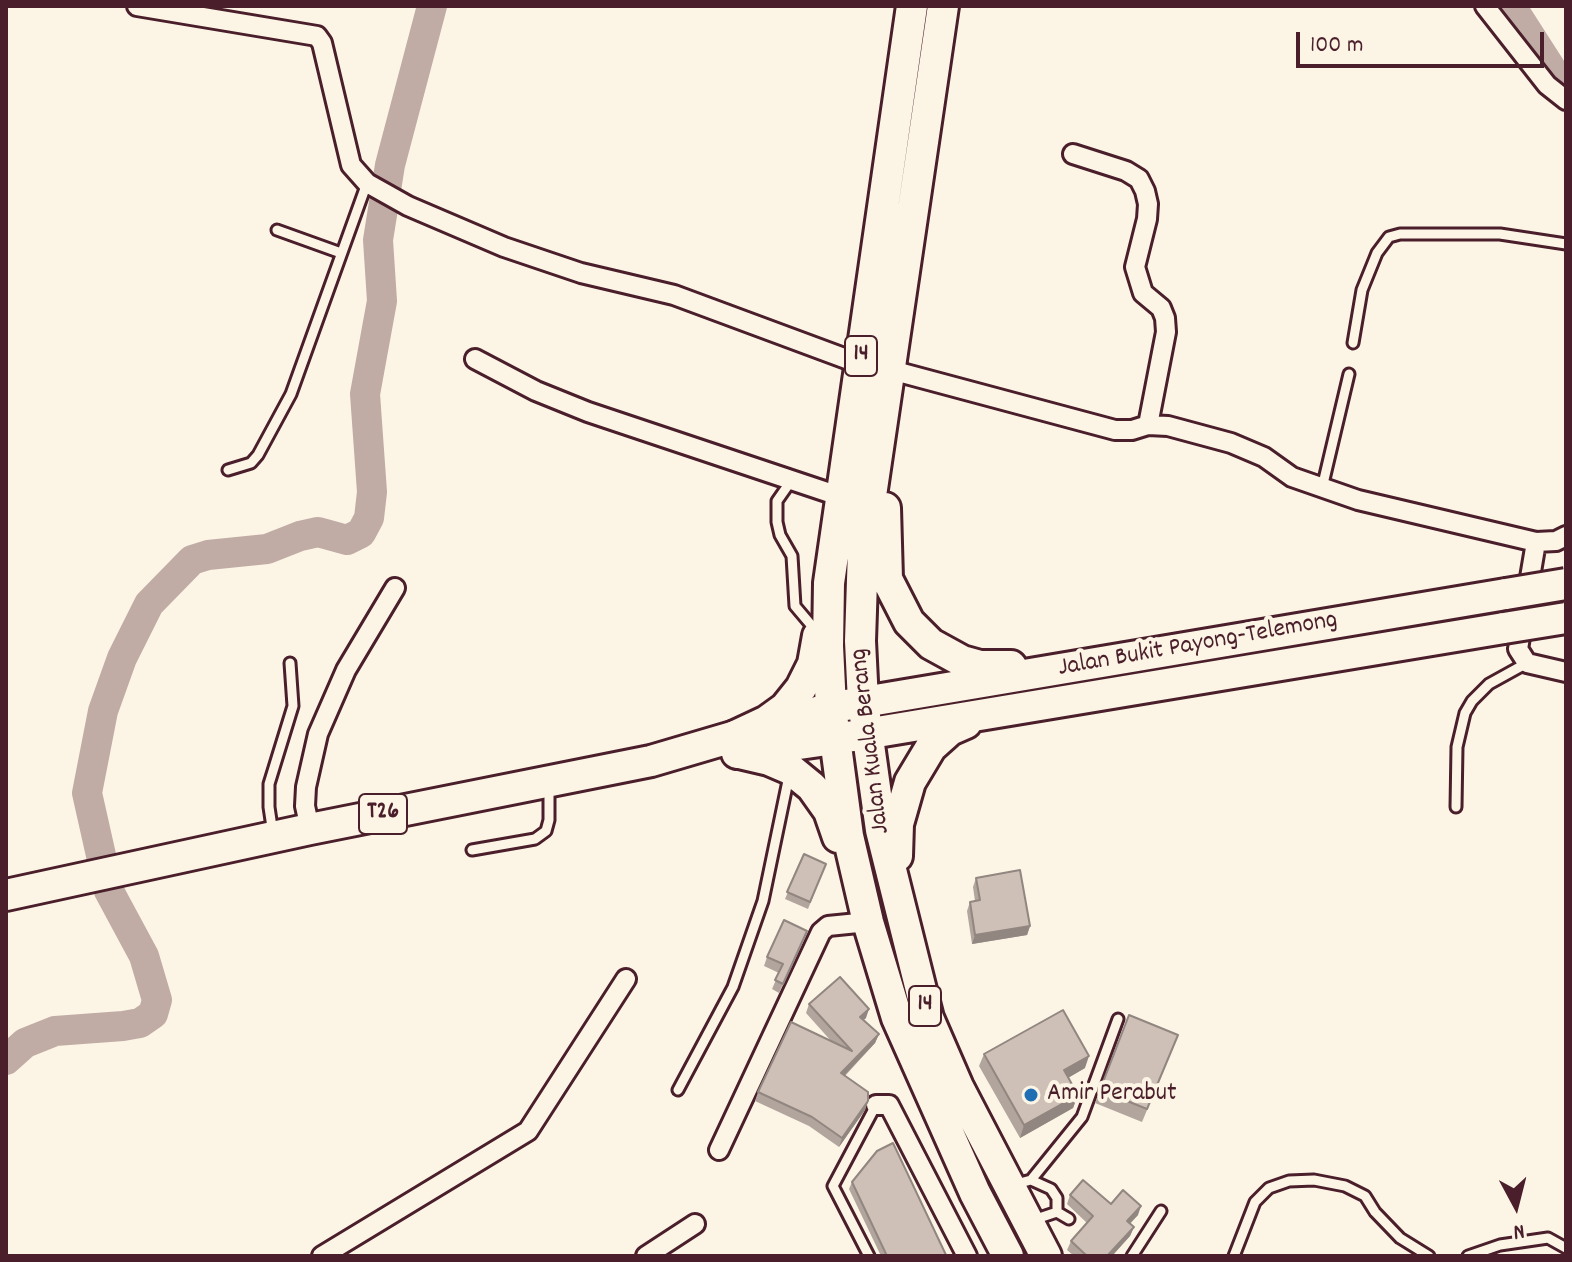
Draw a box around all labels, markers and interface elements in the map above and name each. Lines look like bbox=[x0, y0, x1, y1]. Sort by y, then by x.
scale bar bbox=[1300, 16, 1548, 66]
text: 100 m bbox=[1310, 29, 1363, 63]
road number: 14 bbox=[845, 336, 877, 376]
street label: Jalan Bukit Payong-Telemong bbox=[1056, 606, 1340, 686]
street label: Jalan Kuala Berang bbox=[845, 646, 899, 836]
road number: T26 bbox=[359, 794, 407, 834]
road number: 14 bbox=[909, 986, 941, 1026]
place label: Amir Perabut bbox=[1047, 1079, 1177, 1111]
marker: Amir Perabut bbox=[1022, 1086, 1040, 1104]
north arrow bbox=[1476, 1166, 1556, 1246]
text: N bbox=[1512, 1214, 1526, 1246]

